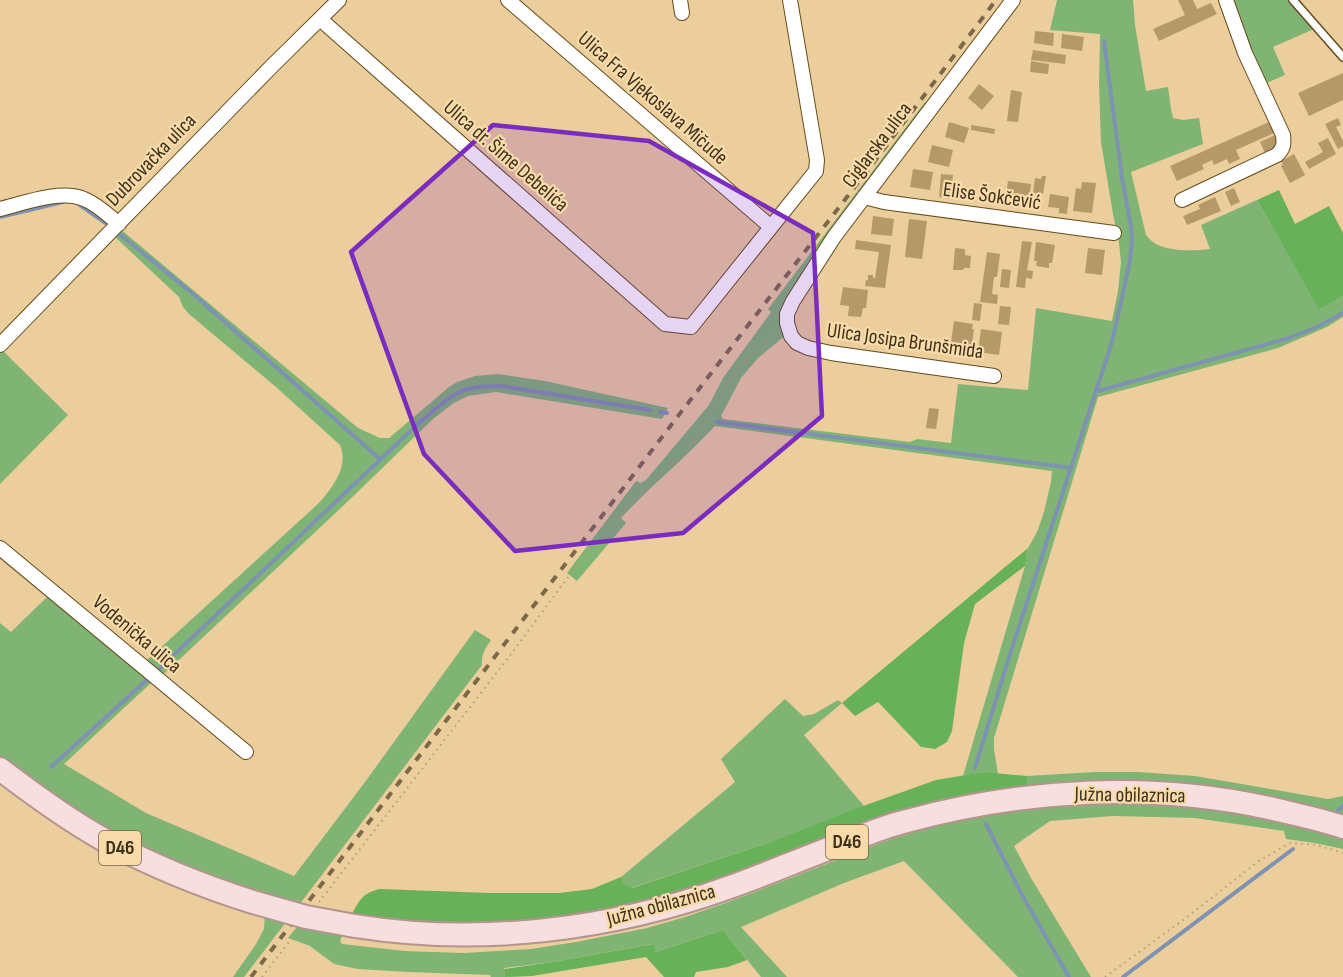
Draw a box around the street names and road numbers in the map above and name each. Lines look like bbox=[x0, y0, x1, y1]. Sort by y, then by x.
street label: Ulica Fra Vjekoslava Mičude bbox=[573, 26, 733, 170]
street label: Ulica dr. Šime Debelića bbox=[438, 95, 574, 217]
street label: Ciglarska ulica bbox=[837, 97, 917, 193]
street label: Dubrovačka ulica bbox=[101, 108, 201, 212]
street label: Elise Šokčević bbox=[941, 177, 1043, 215]
street label: Ulica Josipa Brunšmida bbox=[825, 318, 985, 364]
street label: Vodenička ulica bbox=[87, 589, 187, 679]
street label: Južna obilaznica bbox=[1073, 782, 1186, 808]
road number: D46 bbox=[826, 825, 868, 859]
road number: D46 bbox=[99, 831, 141, 865]
street label: Južna obilaznica bbox=[603, 879, 718, 932]

